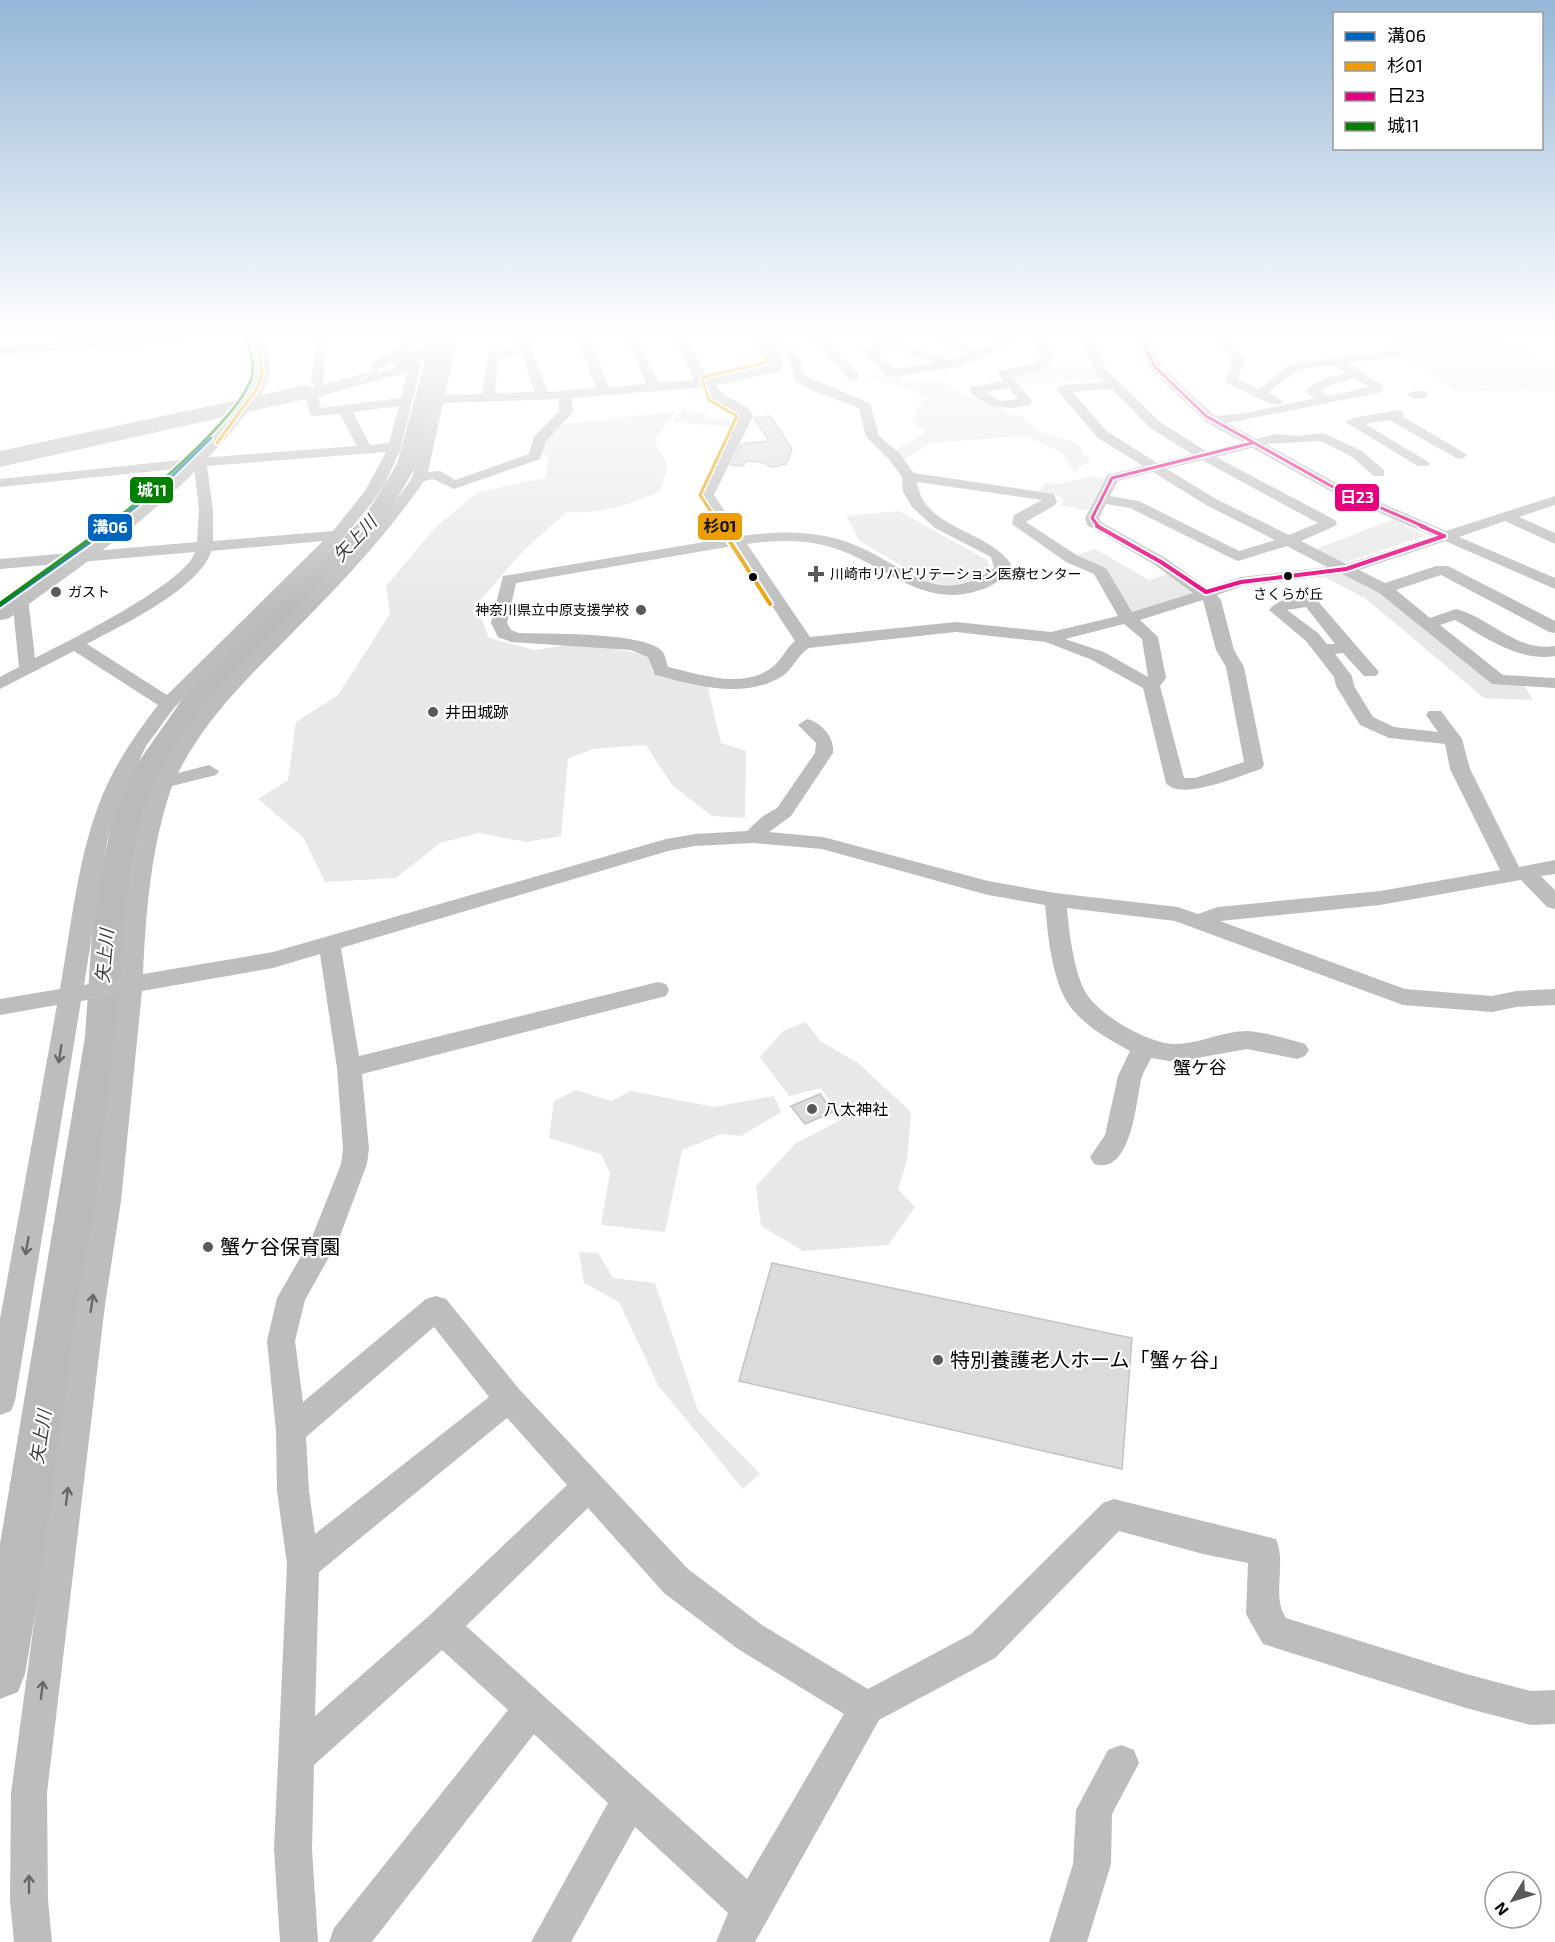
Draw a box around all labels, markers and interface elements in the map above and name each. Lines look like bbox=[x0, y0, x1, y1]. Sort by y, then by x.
legend bbox=[1333, 12, 1543, 150]
text: 溝06 bbox=[1387, 24, 1426, 46]
text: 杉01 bbox=[1387, 54, 1423, 76]
text: 日23 bbox=[1387, 84, 1425, 106]
text: 城11 bbox=[1387, 114, 1419, 136]
line badge: 城11 bbox=[129, 476, 174, 504]
text: 城11 bbox=[137, 480, 167, 499]
line badge: 日23 bbox=[1334, 483, 1380, 512]
text: 日23 bbox=[1340, 487, 1374, 506]
water label: 矢上川 bbox=[328, 510, 382, 566]
line badge: 杉01 bbox=[697, 512, 743, 541]
line badge: 溝06 bbox=[87, 513, 133, 542]
text: 杉01 bbox=[703, 516, 737, 535]
text: 溝06 bbox=[92, 517, 128, 536]
marker: 川崎市リハビリテーション医療センター bbox=[807, 565, 825, 583]
place label: 川崎市リハビリテーション医療センター bbox=[830, 565, 1082, 582]
marker: さくらが丘 bbox=[1282, 570, 1294, 582]
unlabelled marker bbox=[747, 571, 759, 583]
place label: ガスト bbox=[68, 583, 110, 600]
marker: ガスト bbox=[49, 585, 63, 599]
place label: さくらが丘 bbox=[1253, 585, 1323, 602]
place label: 神奈川県立中原支援学校 bbox=[475, 601, 629, 618]
marker: 神奈川県立中原支援学校 bbox=[634, 603, 648, 617]
place label: 井田城跡 bbox=[445, 702, 509, 721]
marker: 井田城跡 bbox=[426, 705, 440, 719]
water label: 矢上川 bbox=[91, 926, 117, 984]
one-way arrow bbox=[54, 1044, 65, 1063]
district label: 蟹ケ谷 bbox=[1173, 1056, 1227, 1078]
place label: 八太神社 bbox=[824, 1099, 888, 1118]
marker: 八太神社 bbox=[805, 1102, 819, 1116]
place label: 蟹ケ谷保育園 bbox=[220, 1234, 340, 1258]
one-way arrow bbox=[21, 1236, 32, 1256]
marker: 蟹ケ谷保育園 bbox=[201, 1240, 215, 1254]
one-way arrow bbox=[86, 1293, 97, 1313]
place label: 特別養護老人ホーム「蟹ヶ谷」 bbox=[950, 1347, 1229, 1371]
marker: 特別養護老人ホーム「蟹ヶ谷」 bbox=[931, 1353, 945, 1367]
water label: 矢上川 bbox=[25, 1406, 55, 1465]
one-way arrow bbox=[61, 1487, 72, 1507]
one-way arrow bbox=[37, 1680, 48, 1700]
north arrow bbox=[1483, 1870, 1543, 1930]
one-way arrow bbox=[23, 1874, 35, 1894]
text: N bbox=[1490, 1899, 1512, 1920]

